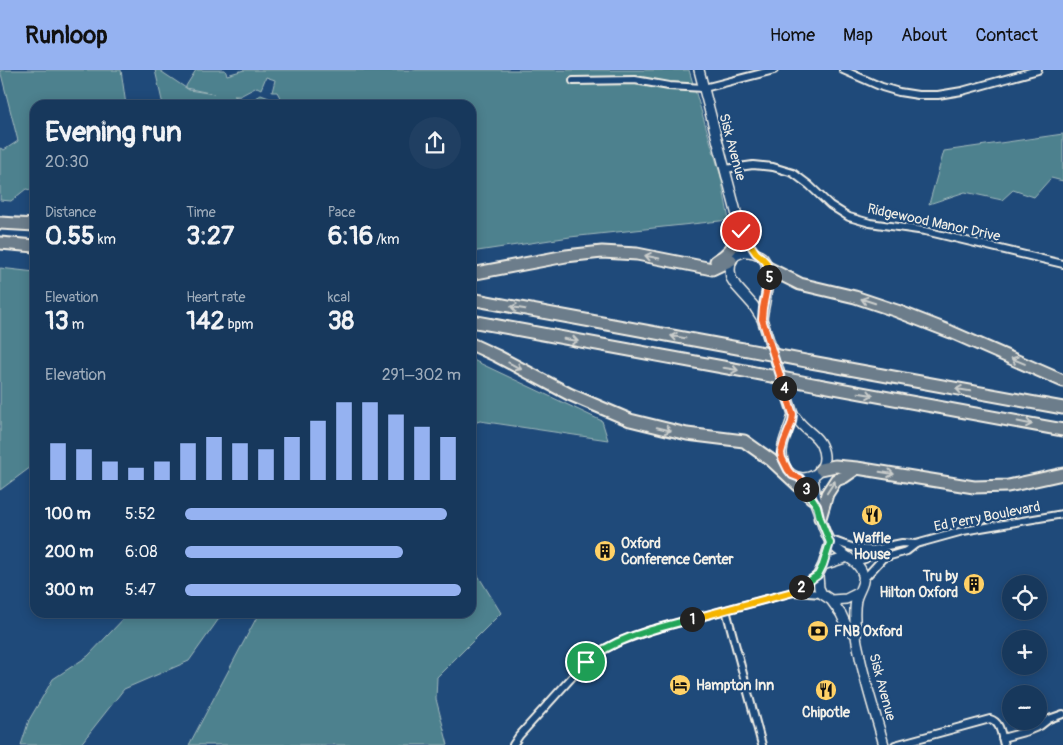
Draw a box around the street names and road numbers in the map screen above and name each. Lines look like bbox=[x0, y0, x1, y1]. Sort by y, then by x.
street label: Sisk Avenue bbox=[715, 112, 750, 183]
street label: Ridgewood Manor Drive bbox=[866, 200, 1002, 245]
street label: Ed Perry Boulevard bbox=[932, 498, 1042, 535]
street label: Sisk Avenue bbox=[865, 652, 900, 723]

